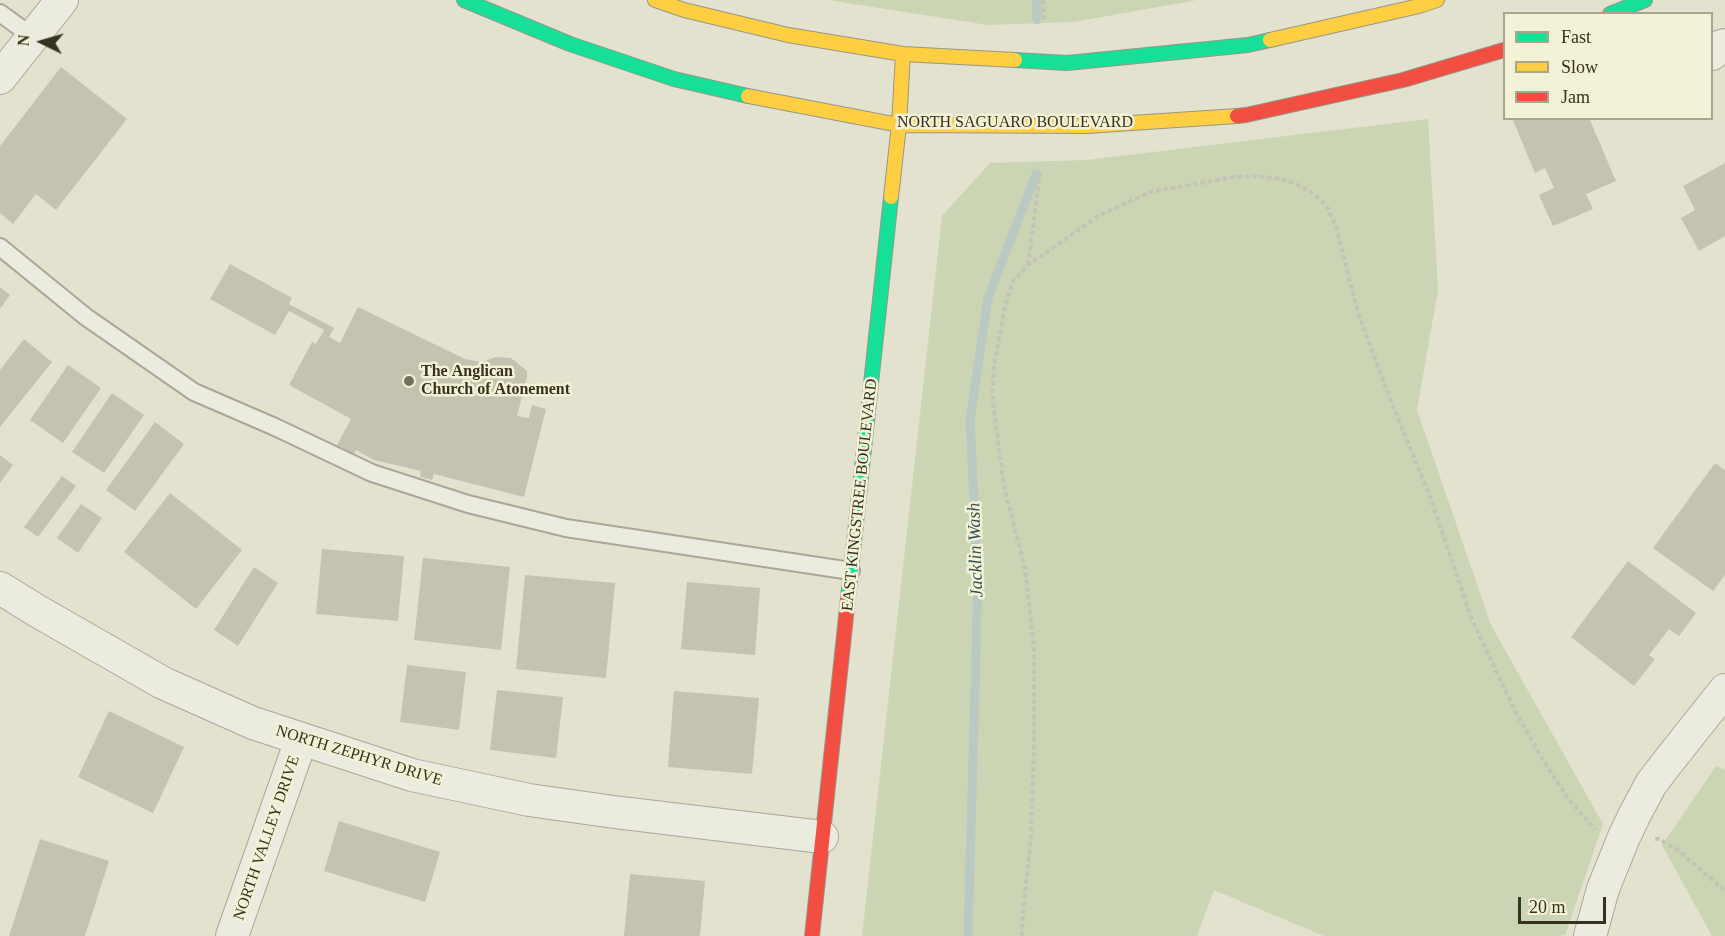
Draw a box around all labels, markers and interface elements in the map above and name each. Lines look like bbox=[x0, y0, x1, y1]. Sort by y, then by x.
north arrow bbox=[12, 12, 72, 72]
legend bbox=[1503, 12, 1713, 120]
text: Fast bbox=[1561, 27, 1591, 47]
text: N bbox=[15, 34, 33, 47]
text: Slow bbox=[1561, 57, 1598, 77]
text: Jam bbox=[1561, 87, 1590, 107]
street label: NORTH SAGUARO BOULEVARD bbox=[897, 113, 1133, 133]
place label: The Anglican Church of Atonement bbox=[421, 362, 570, 400]
marker: The Anglican Church of Atonement bbox=[402, 374, 416, 388]
street label: EAST KINGSTREE BOULEVARD bbox=[838, 378, 882, 612]
water label: Jacklin Wash bbox=[964, 502, 988, 598]
street label: NORTH ZEPHYR DRIVE bbox=[273, 721, 445, 791]
street label: NORTH VALLEY DRIVE bbox=[230, 753, 304, 923]
scale bar bbox=[1521, 885, 1610, 923]
text: 20 m bbox=[1529, 897, 1566, 917]

